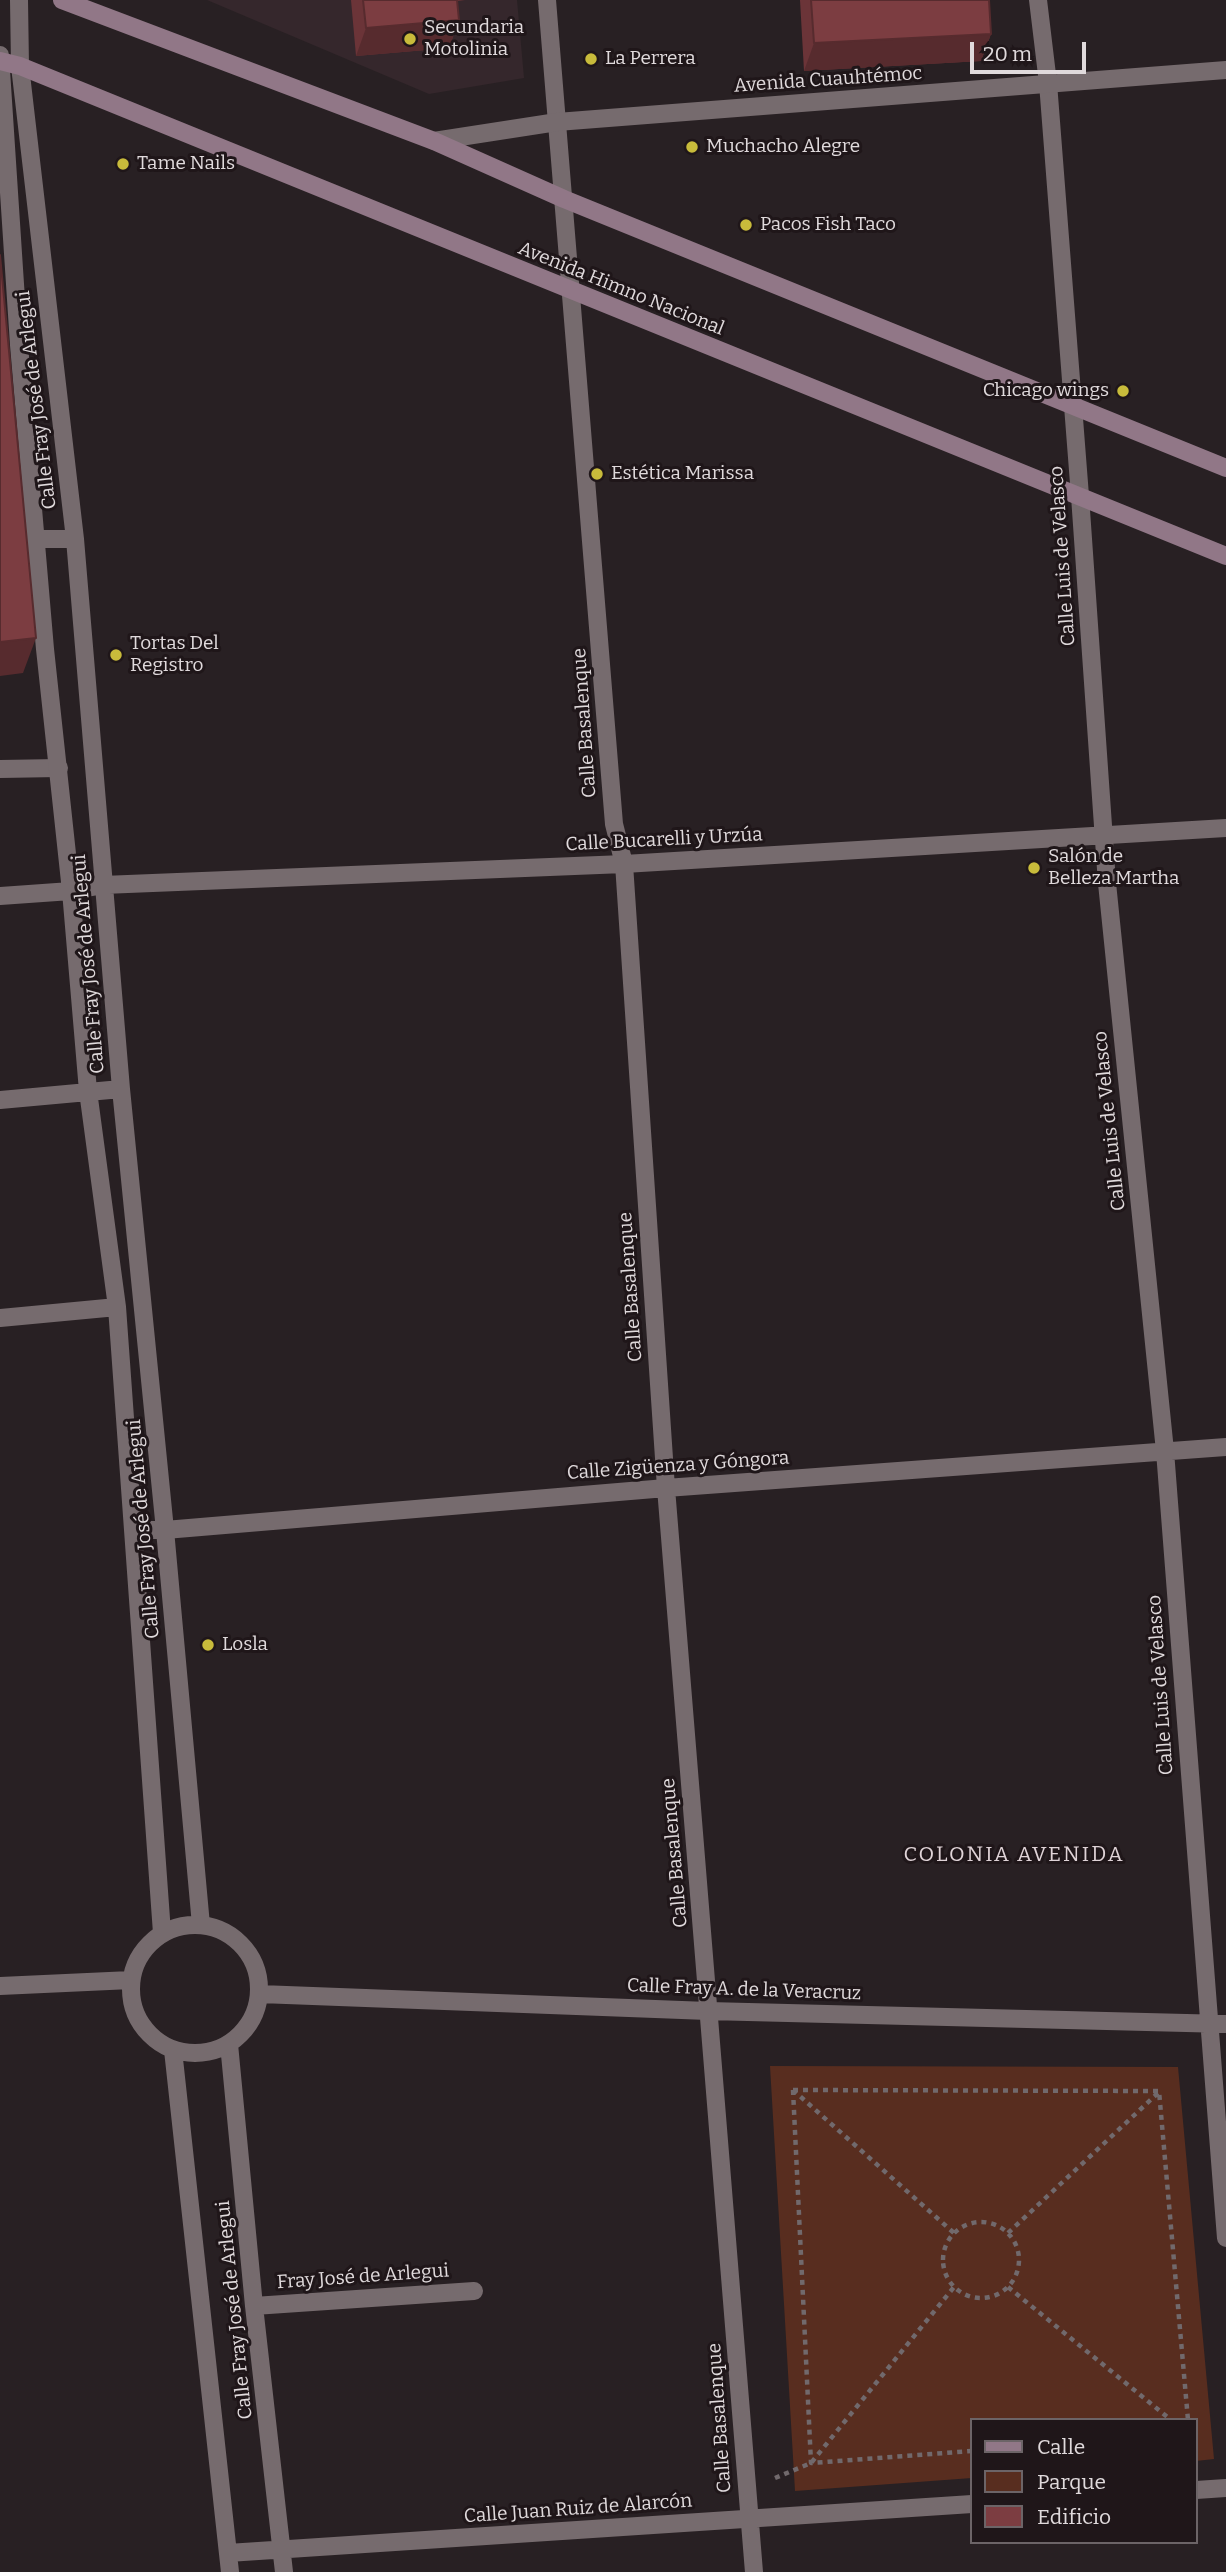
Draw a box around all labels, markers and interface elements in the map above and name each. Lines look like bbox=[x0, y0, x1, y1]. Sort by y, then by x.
place label: Secundaria Motolinia bbox=[424, 17, 524, 61]
scale bar bbox=[974, 28, 1090, 72]
marker: Secundaria Motolinia bbox=[402, 31, 418, 47]
text: 20 m bbox=[983, 41, 1032, 67]
place label: La Perrera bbox=[605, 48, 696, 70]
marker: La Perrera bbox=[583, 51, 599, 67]
street label: Avenida Cuauhtémoc bbox=[733, 62, 923, 98]
place label: Muchacho Alegre bbox=[706, 136, 860, 158]
marker: Muchacho Alegre bbox=[684, 139, 700, 155]
place label: Tame Nails bbox=[137, 153, 235, 175]
marker: Tame Nails bbox=[115, 156, 131, 172]
place label: Pacos Fish Taco bbox=[760, 214, 896, 236]
marker: Pacos Fish Taco bbox=[738, 217, 754, 233]
street label: Avenida Himno Nacional bbox=[515, 237, 727, 341]
street label: Calle Fray José de Arlegui bbox=[12, 289, 62, 511]
place label: Chicago wings bbox=[983, 380, 1109, 402]
marker: Chicago wings bbox=[1115, 383, 1131, 399]
place label: Estética Marissa bbox=[611, 463, 754, 485]
street label: Calle Luis de Velasco bbox=[1045, 465, 1081, 647]
marker: Estética Marissa bbox=[589, 466, 605, 482]
place label: Tortas Del Registro bbox=[130, 633, 219, 677]
marker: Tortas Del Registro bbox=[108, 647, 124, 663]
street label: Calle Basalenque bbox=[568, 647, 602, 799]
street label: Calle Bucarelli y Urzúa bbox=[565, 823, 763, 857]
place label: Salón de Belleza Martha bbox=[1048, 846, 1179, 890]
street label: Calle Fray José de Arlegui bbox=[68, 853, 110, 1075]
marker: Salón de Belleza Martha bbox=[1026, 860, 1042, 876]
street label: Calle Luis de Velasco bbox=[1089, 1030, 1131, 1212]
street label: Calle Basalenque bbox=[614, 1211, 648, 1363]
street label: Calle Fray José de Arlegui bbox=[123, 1418, 165, 1640]
street label: Calle Zigüenza y Góngora bbox=[566, 1447, 790, 1485]
street label: Calle Luis de Velasco bbox=[1143, 1594, 1179, 1776]
place label: Losla bbox=[222, 1634, 268, 1656]
marker: Losla bbox=[200, 1637, 216, 1653]
street label: Calle Basalenque bbox=[657, 1777, 693, 1929]
district label: COLONIA AVENIDA bbox=[905, 1842, 1123, 1868]
street label: Calle Fray A. de la Veracruz bbox=[626, 1975, 862, 2005]
street label: Calle Fray José de Arlegui bbox=[212, 2199, 258, 2421]
street label: Fray José de Arlegui bbox=[276, 2260, 450, 2294]
street label: Calle Basalenque bbox=[703, 2342, 737, 2494]
legend bbox=[970, 2418, 1198, 2544]
text: Calle bbox=[1037, 2434, 1085, 2460]
text: Parque bbox=[1037, 2469, 1106, 2495]
street label: Calle Juan Ruiz de Alarcón bbox=[463, 2490, 693, 2528]
text: Edificio bbox=[1037, 2504, 1111, 2530]

